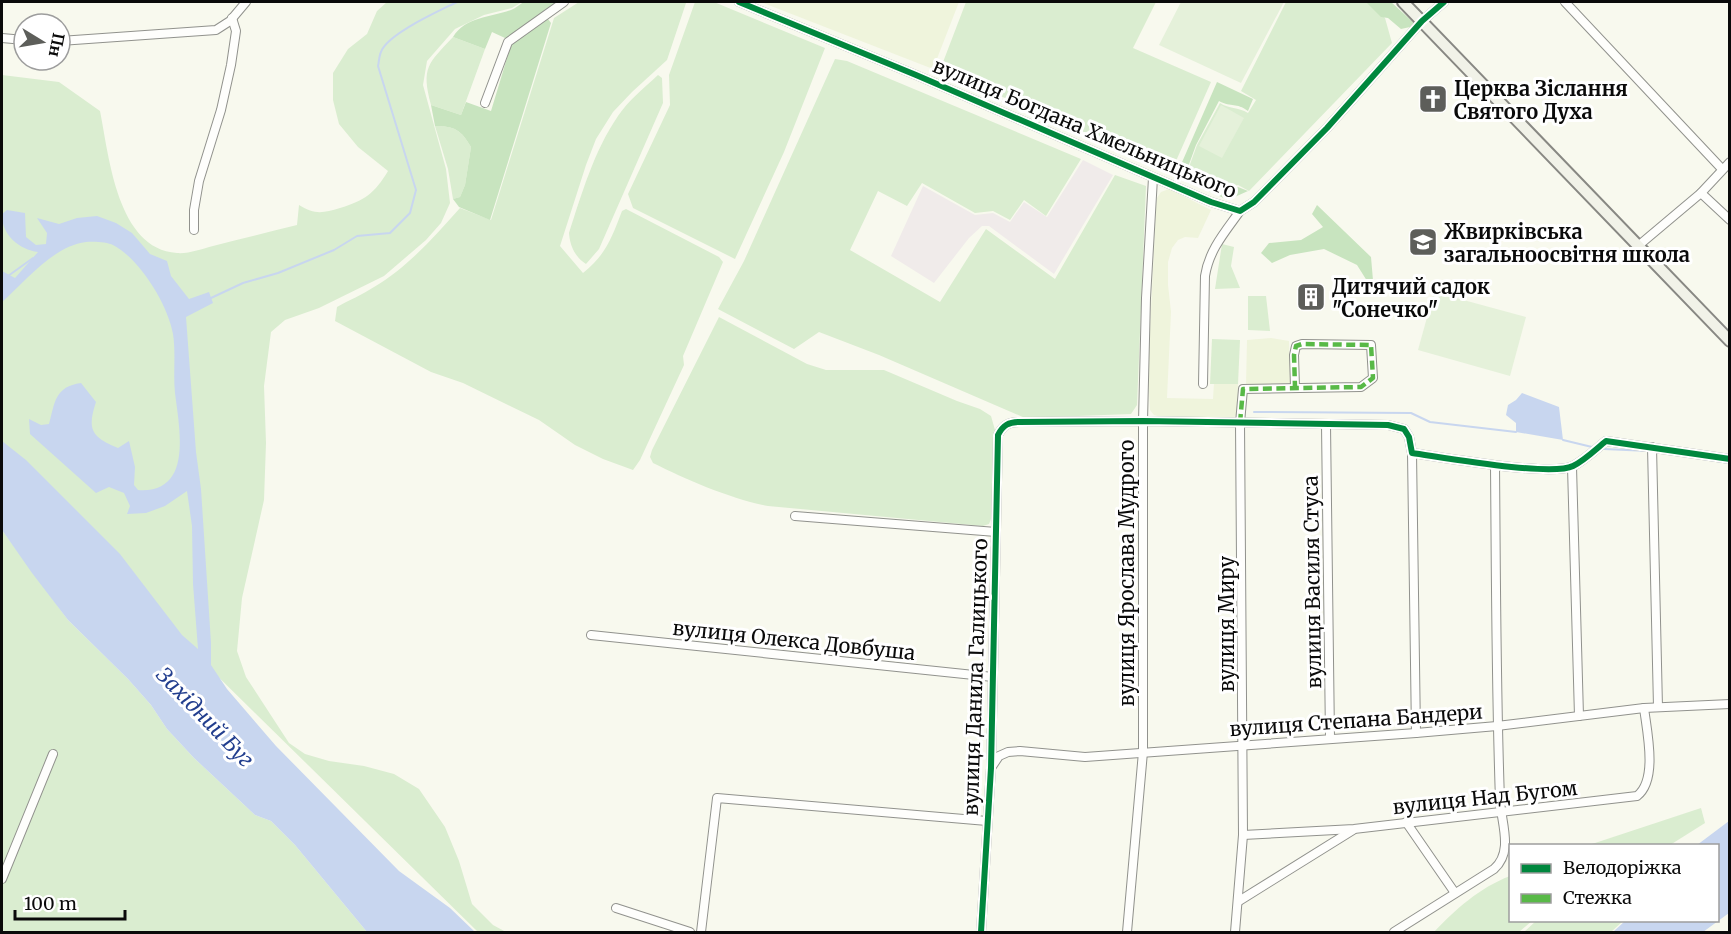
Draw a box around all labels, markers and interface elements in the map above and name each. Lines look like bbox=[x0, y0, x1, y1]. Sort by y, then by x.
north arrow bbox=[12, 12, 72, 72]
text: Пн bbox=[45, 31, 69, 59]
street label: вулиця Богдана Хмельницького bbox=[929, 53, 1241, 204]
place label: Церква Зіслання Святого Духа bbox=[1454, 76, 1628, 124]
church icon: Церква Зіслання Святого Духа bbox=[1417, 83, 1449, 115]
place label: Жвирківська загальноосвітня школа bbox=[1444, 219, 1690, 267]
school or university icon: Жвирківська загальноосвітня школа bbox=[1407, 226, 1439, 258]
place label: Дитячий садок "Сонечко" bbox=[1332, 274, 1491, 322]
building icon: Дитячий садок "Сонечко" bbox=[1295, 281, 1327, 313]
street label: вулиця Ярослава Мудрого bbox=[1114, 439, 1139, 706]
street label: вулиця Василя Стуса bbox=[1298, 475, 1326, 689]
street label: вулиця Данила Галицького bbox=[958, 538, 992, 816]
street label: вулиця Миру bbox=[1214, 556, 1239, 692]
street label: вулиця Олекса Довбуша bbox=[672, 615, 917, 665]
water label: Західний Буг bbox=[151, 661, 260, 773]
street label: вулиця Степана Бандери bbox=[1228, 699, 1484, 741]
street label: вулиця Над Бугом bbox=[1391, 775, 1579, 819]
legend bbox=[1509, 844, 1719, 922]
text: Велодоріжка bbox=[1563, 856, 1682, 879]
scale bar bbox=[15, 883, 124, 921]
text: Стежка bbox=[1563, 886, 1632, 909]
text: 100 m bbox=[24, 892, 77, 915]

